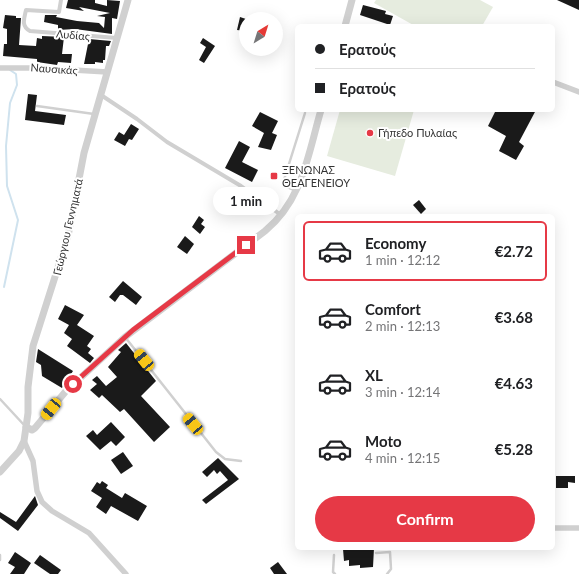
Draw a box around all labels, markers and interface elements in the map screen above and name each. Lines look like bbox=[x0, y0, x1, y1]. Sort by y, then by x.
north arrow bbox=[239, 12, 283, 56]
map controls bbox=[239, 12, 283, 56]
street label: Λυδίας bbox=[56, 27, 91, 42]
text: Ερατούς bbox=[339, 40, 396, 58]
street label: Ναυσικάς bbox=[30, 60, 78, 77]
text: Ερατούς bbox=[339, 79, 396, 97]
place label: Γήπεδο Πυλαίας bbox=[378, 126, 457, 139]
marker: Γήπεδο Πυλαίας bbox=[365, 128, 375, 138]
place label: ΞΕΝΩΝΑΣ ΘΕΑΓΕΝΕΙΟΥ bbox=[282, 163, 350, 189]
marker: ΞΕΝΩΝΑΣ ΘΕΑΓΕΝΕΙΟΥ bbox=[269, 171, 279, 181]
street label: Γεώργιου Γεννηματά bbox=[50, 177, 85, 277]
callout: 1 min bbox=[213, 187, 279, 215]
text: 1 min bbox=[230, 193, 262, 209]
icon: car bbox=[317, 233, 353, 269]
text: Economy bbox=[365, 234, 426, 252]
route end bbox=[237, 236, 255, 254]
text: €2.72 bbox=[495, 242, 533, 260]
text: 1 min · 12:12 bbox=[365, 252, 440, 268]
icon: car bbox=[317, 299, 353, 335]
text: Comfort bbox=[365, 300, 421, 318]
text: €3.68 bbox=[495, 308, 533, 326]
text: 2 min · 12:13 bbox=[365, 318, 440, 334]
car bbox=[132, 347, 156, 373]
icon: car bbox=[317, 365, 353, 401]
text: XL bbox=[365, 366, 383, 384]
text: €4.63 bbox=[495, 374, 533, 392]
route start bbox=[64, 375, 82, 393]
text: 3 min · 12:14 bbox=[365, 384, 440, 400]
car bbox=[39, 396, 63, 422]
car bbox=[181, 411, 205, 437]
icon: car bbox=[317, 431, 353, 467]
text: Moto bbox=[365, 432, 402, 450]
text: €5.28 bbox=[495, 440, 533, 458]
text: 4 min · 12:15 bbox=[365, 450, 440, 466]
button: Confirm bbox=[315, 496, 535, 542]

